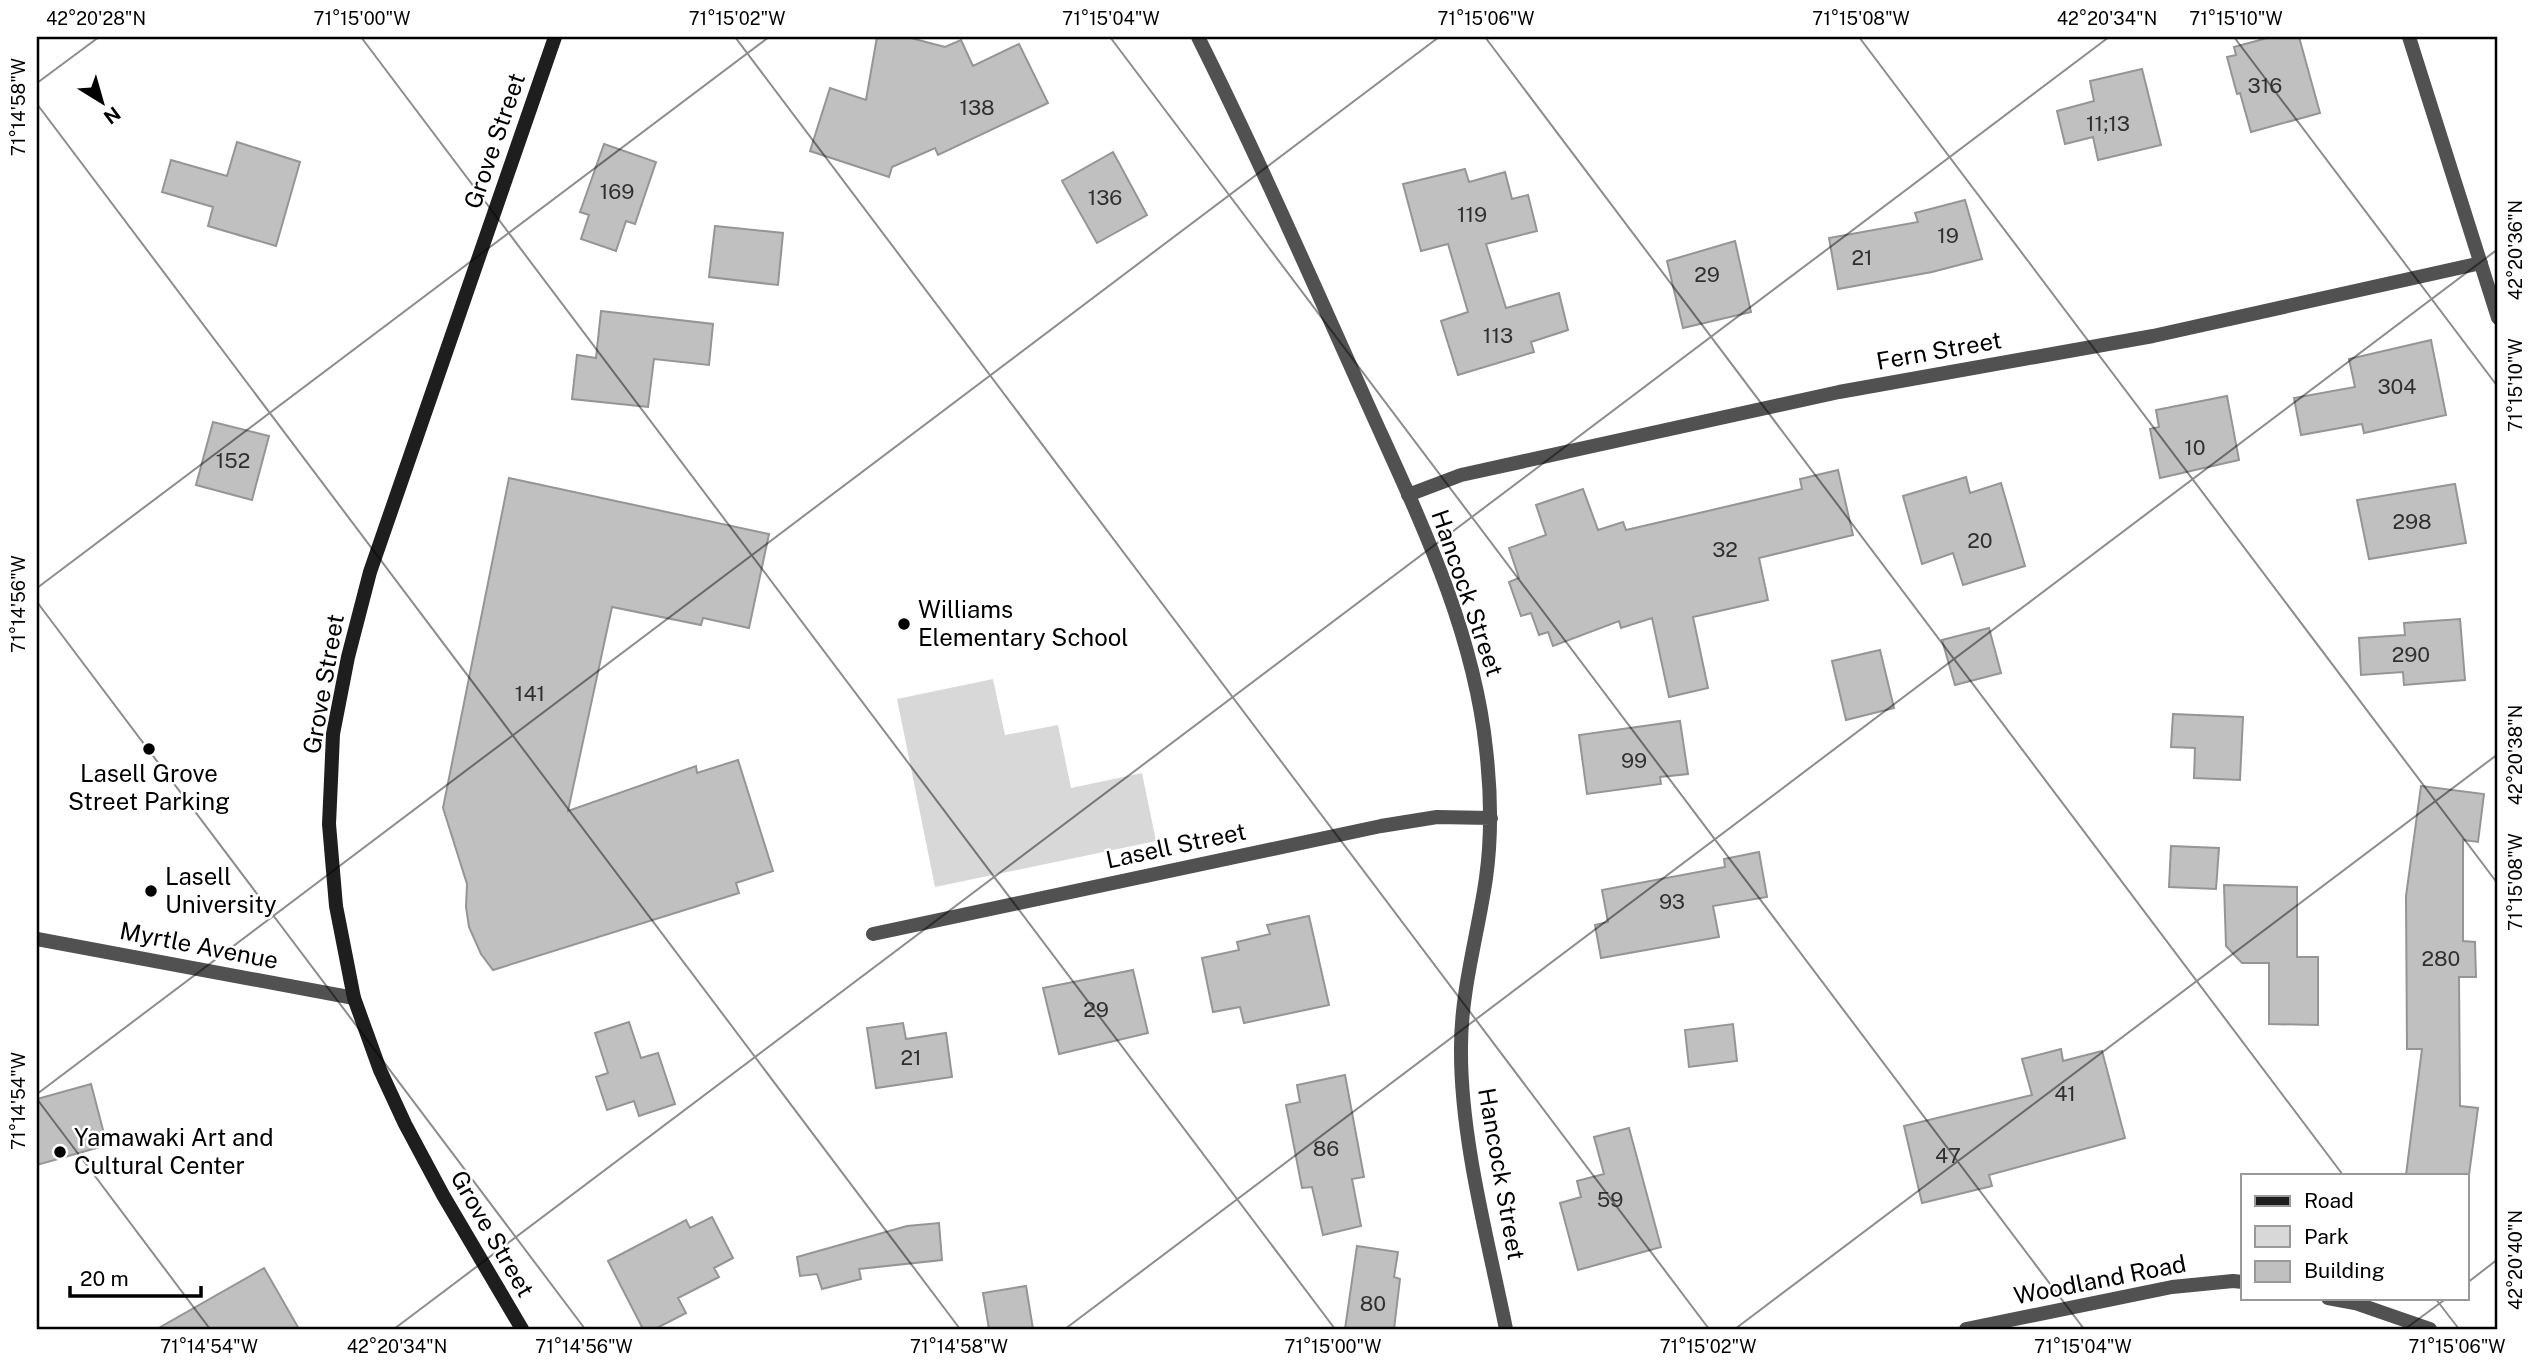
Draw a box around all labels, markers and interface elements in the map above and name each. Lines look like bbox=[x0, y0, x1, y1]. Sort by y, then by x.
text: 42°20'28"N bbox=[46, 8, 146, 29]
text: 71°15'00"W bbox=[314, 8, 410, 29]
text: 71°15'02"W bbox=[689, 8, 785, 29]
text: 71°15'04"W bbox=[1062, 8, 1160, 29]
text: 71°15'06"W bbox=[1437, 8, 1535, 29]
text: 71°15'08"W bbox=[1812, 8, 1910, 29]
text: 42°20'34"N bbox=[2057, 8, 2157, 29]
text: 71°15'10"W bbox=[2189, 8, 2283, 29]
text: 71°14'58"W bbox=[8, 58, 29, 156]
north arrow bbox=[66, 66, 136, 136]
street label: Grove Street bbox=[458, 69, 530, 212]
house number: 316 bbox=[2248, 73, 2282, 98]
house number: 138 bbox=[959, 95, 995, 120]
text: N bbox=[100, 102, 125, 129]
house number: 11;13 bbox=[2086, 111, 2130, 136]
house number: 169 bbox=[600, 179, 634, 204]
house number: 136 bbox=[1088, 185, 1122, 210]
text: 42°20'36"N bbox=[2505, 200, 2526, 300]
house number: 119 bbox=[1457, 202, 1487, 227]
house number: 19 bbox=[1937, 223, 1959, 248]
house number: 21 bbox=[1851, 245, 1873, 270]
house number: 29 bbox=[1694, 262, 1720, 287]
house number: 113 bbox=[1483, 323, 1513, 348]
street label: Fern Street bbox=[1874, 325, 2004, 375]
text: 71°15'10"W bbox=[2505, 338, 2526, 432]
house number: 304 bbox=[2377, 374, 2417, 399]
house number: 10 bbox=[2184, 435, 2206, 460]
house number: 152 bbox=[216, 448, 250, 473]
street label: Hancock Street bbox=[1426, 506, 1510, 680]
house number: 298 bbox=[2392, 509, 2432, 534]
house number: 20 bbox=[1967, 528, 1993, 553]
house number: 32 bbox=[1712, 537, 1738, 562]
text: 71°14'56"W bbox=[8, 555, 29, 653]
place label: Williams Elementary School bbox=[918, 595, 1129, 651]
street label: Grove Street bbox=[297, 612, 349, 756]
marker: Williams Elementary School bbox=[896, 616, 912, 632]
house number: 290 bbox=[2392, 642, 2430, 667]
house number: 141 bbox=[515, 681, 545, 706]
text: 42°20'38"N bbox=[2505, 705, 2526, 805]
marker: Lasell Grove Street Parking bbox=[141, 741, 157, 757]
house number: 99 bbox=[1621, 748, 1647, 773]
place label: Lasell Grove Street Parking bbox=[68, 759, 230, 815]
street label: Lasell Street bbox=[1103, 817, 1248, 874]
text: 71°15'08"W bbox=[2505, 833, 2526, 931]
place label: Lasell University bbox=[165, 862, 277, 918]
marker: Lasell University bbox=[143, 883, 159, 899]
house number: 93 bbox=[1659, 889, 1685, 914]
street label: Myrtle Avenue bbox=[118, 916, 281, 974]
house number: 280 bbox=[2422, 946, 2460, 971]
house number: 29 bbox=[1083, 997, 1109, 1022]
house number: 21 bbox=[900, 1045, 922, 1070]
text: 71°14'54"W bbox=[8, 1052, 29, 1150]
house number: 41 bbox=[2054, 1081, 2076, 1106]
street label: Hancock Street bbox=[1473, 1086, 1531, 1262]
place label: Yamawaki Art and Cultural Center bbox=[74, 1123, 274, 1179]
house number: 86 bbox=[1313, 1136, 1339, 1161]
house number: 47 bbox=[1935, 1143, 1961, 1168]
marker: Yamawaki Art and Cultural Center bbox=[52, 1144, 68, 1160]
street label: Grove Street bbox=[445, 1165, 540, 1302]
legend bbox=[2241, 1174, 2468, 1300]
house number: 59 bbox=[1597, 1187, 1623, 1212]
text: Road bbox=[2304, 1188, 2354, 1213]
text: 42°20'40"N bbox=[2505, 1210, 2526, 1310]
text: Park bbox=[2304, 1224, 2349, 1249]
street label: Woodland Road bbox=[2011, 1249, 2188, 1309]
scale bar bbox=[70, 1254, 201, 1298]
text: Building bbox=[2304, 1258, 2385, 1283]
text: 20 m bbox=[80, 1266, 129, 1291]
house number: 80 bbox=[1360, 1291, 1386, 1316]
text: 71°14'54"W bbox=[160, 1336, 258, 1357]
text: 42°20'34"N bbox=[347, 1336, 447, 1357]
text: 71°14'56"W bbox=[535, 1336, 633, 1357]
text: 71°14'58"W bbox=[910, 1336, 1008, 1357]
text: 71°15'00"W bbox=[1285, 1336, 1381, 1357]
text: 71°15'02"W bbox=[1660, 1336, 1756, 1357]
text: 71°15'04"W bbox=[2034, 1336, 2132, 1357]
text: 71°15'06"W bbox=[2408, 1336, 2506, 1357]

